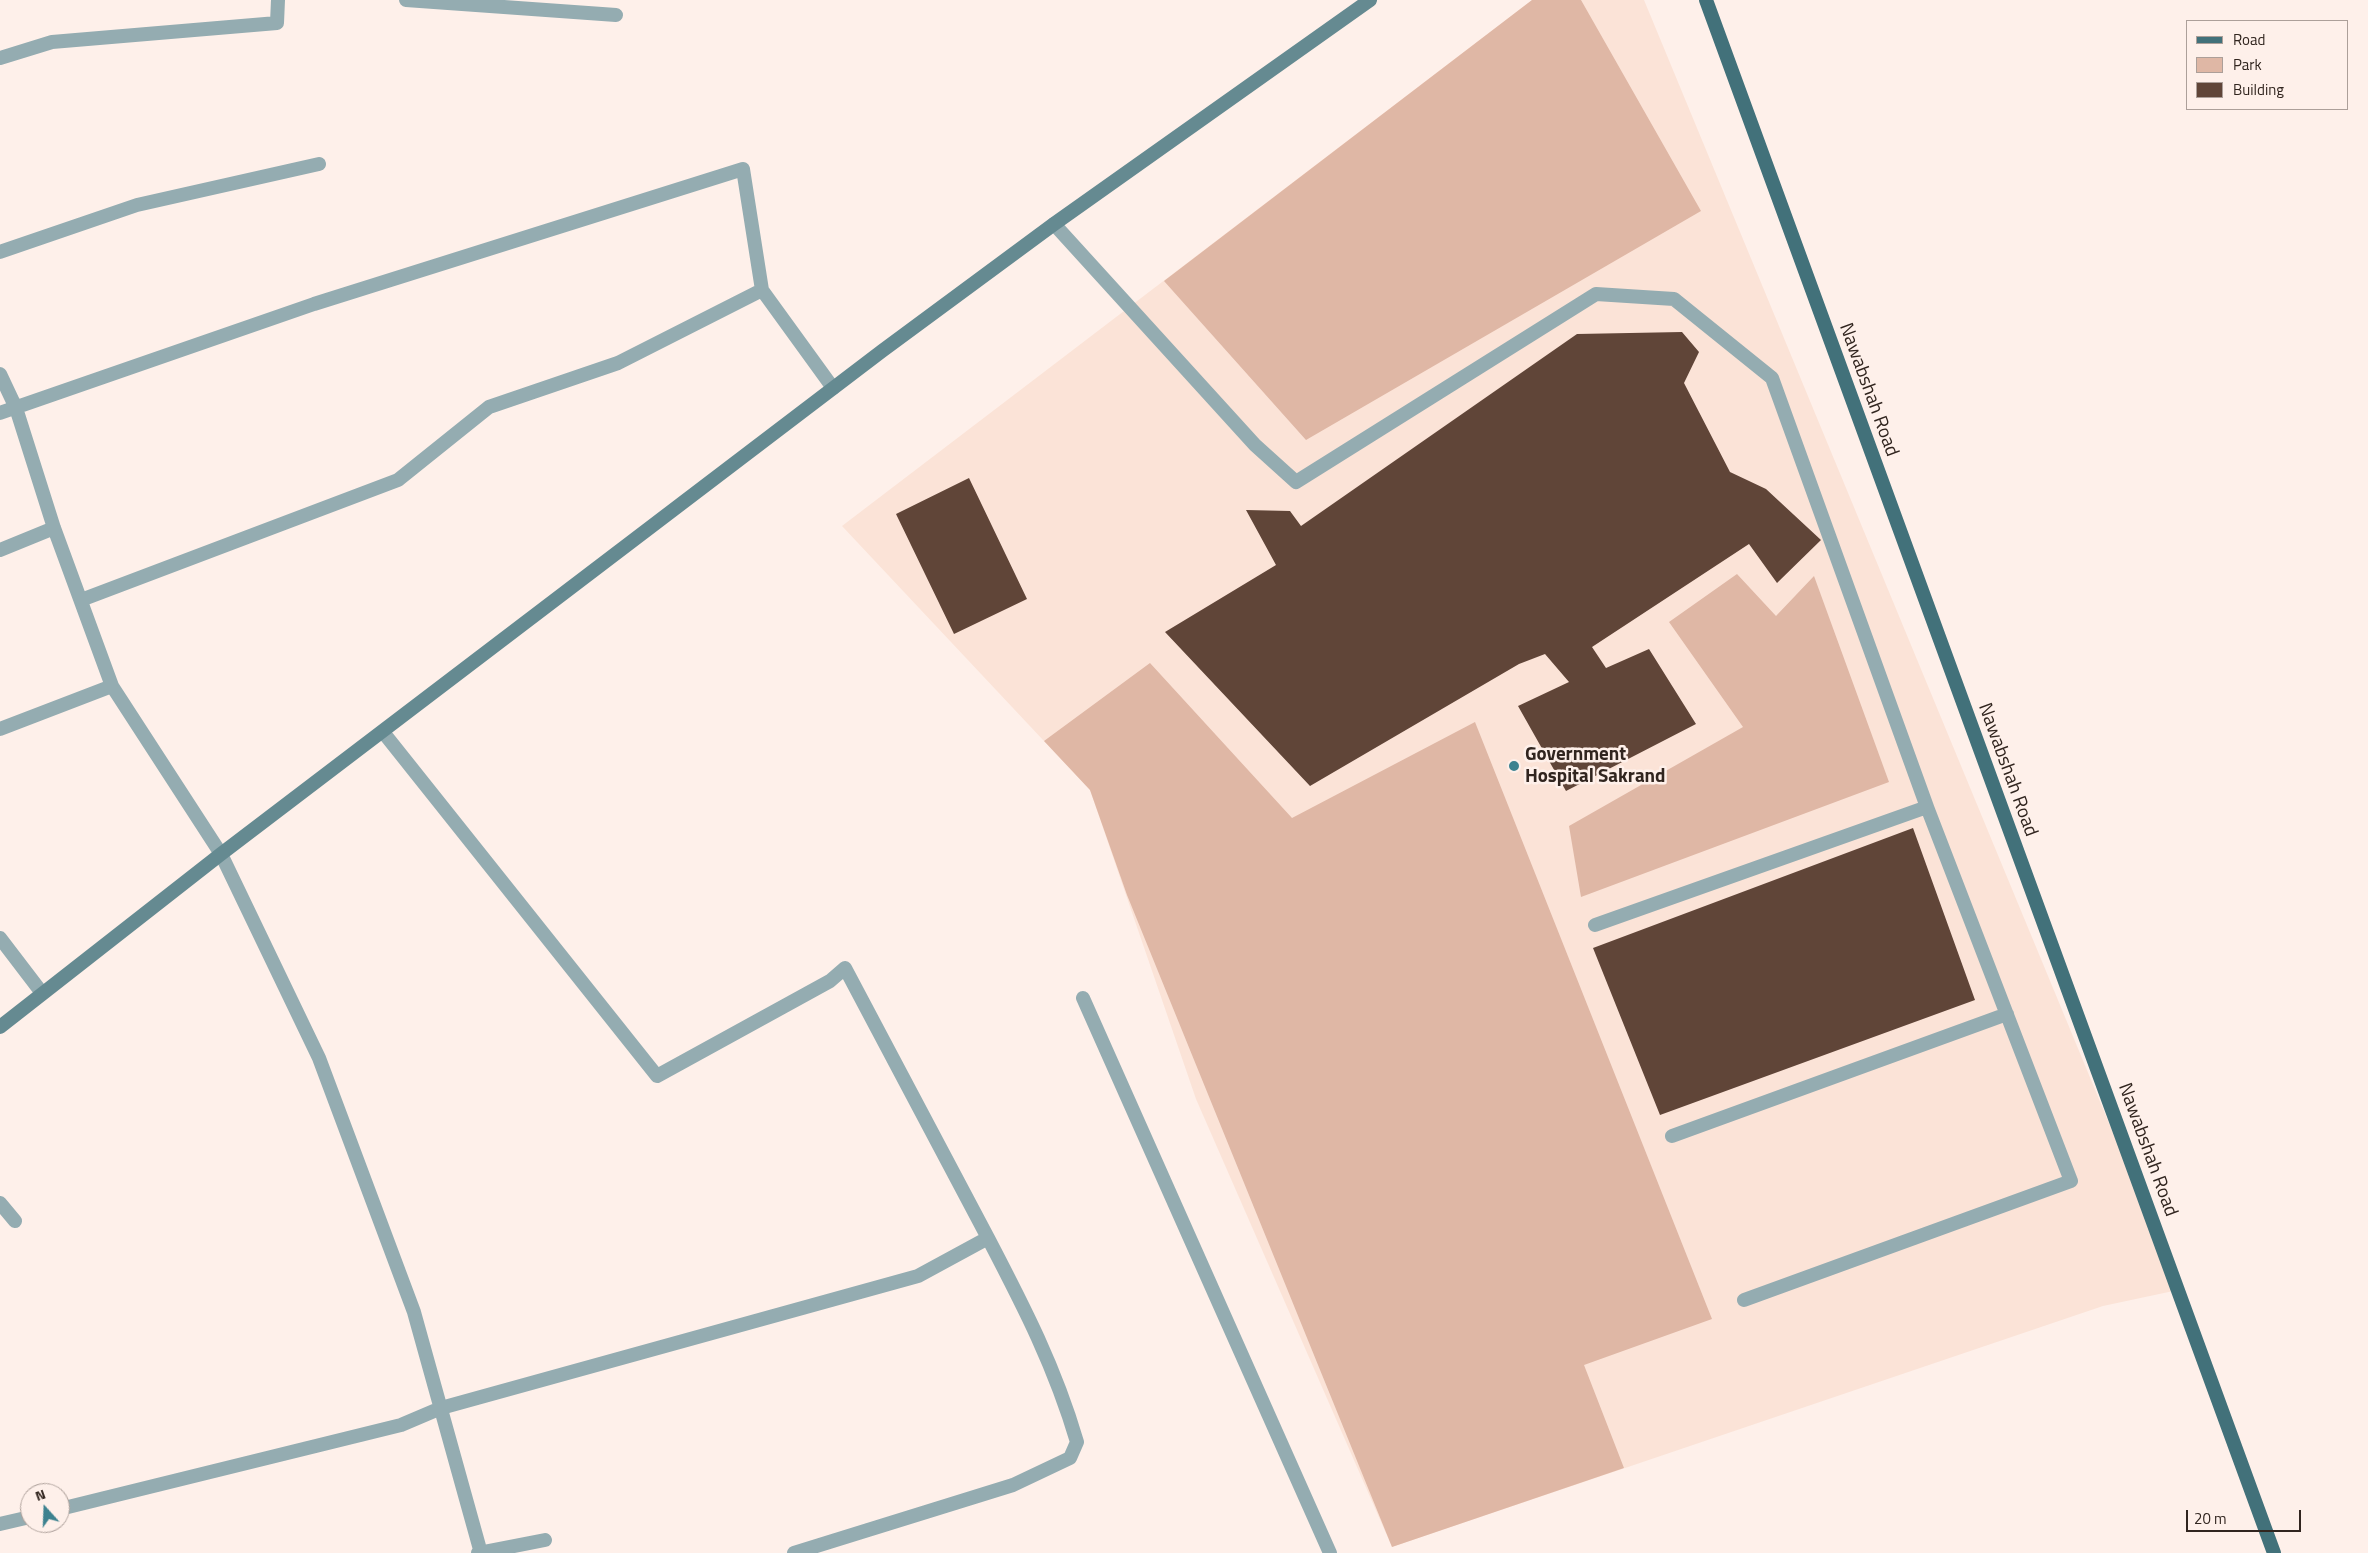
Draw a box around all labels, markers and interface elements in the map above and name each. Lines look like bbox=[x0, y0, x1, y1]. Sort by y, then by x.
legend bbox=[2186, 20, 2348, 110]
text: Road bbox=[2233, 28, 2265, 51]
text: Park bbox=[2233, 53, 2262, 76]
text: Building bbox=[2233, 78, 2284, 101]
street label: Nawabshah Road bbox=[1833, 320, 1903, 460]
street label: Nawabshah Road bbox=[1972, 700, 2042, 840]
place label: Government Hospital Sakrand bbox=[1525, 744, 1666, 788]
marker: Government Hospital Sakrand bbox=[1507, 759, 1521, 773]
street label: Nawabshah Road bbox=[2112, 1080, 2182, 1220]
north arrow bbox=[20, 1483, 70, 1533]
text: N bbox=[32, 1483, 48, 1506]
scale bar bbox=[2188, 1500, 2303, 1532]
text: 20 m bbox=[2194, 1507, 2227, 1530]

